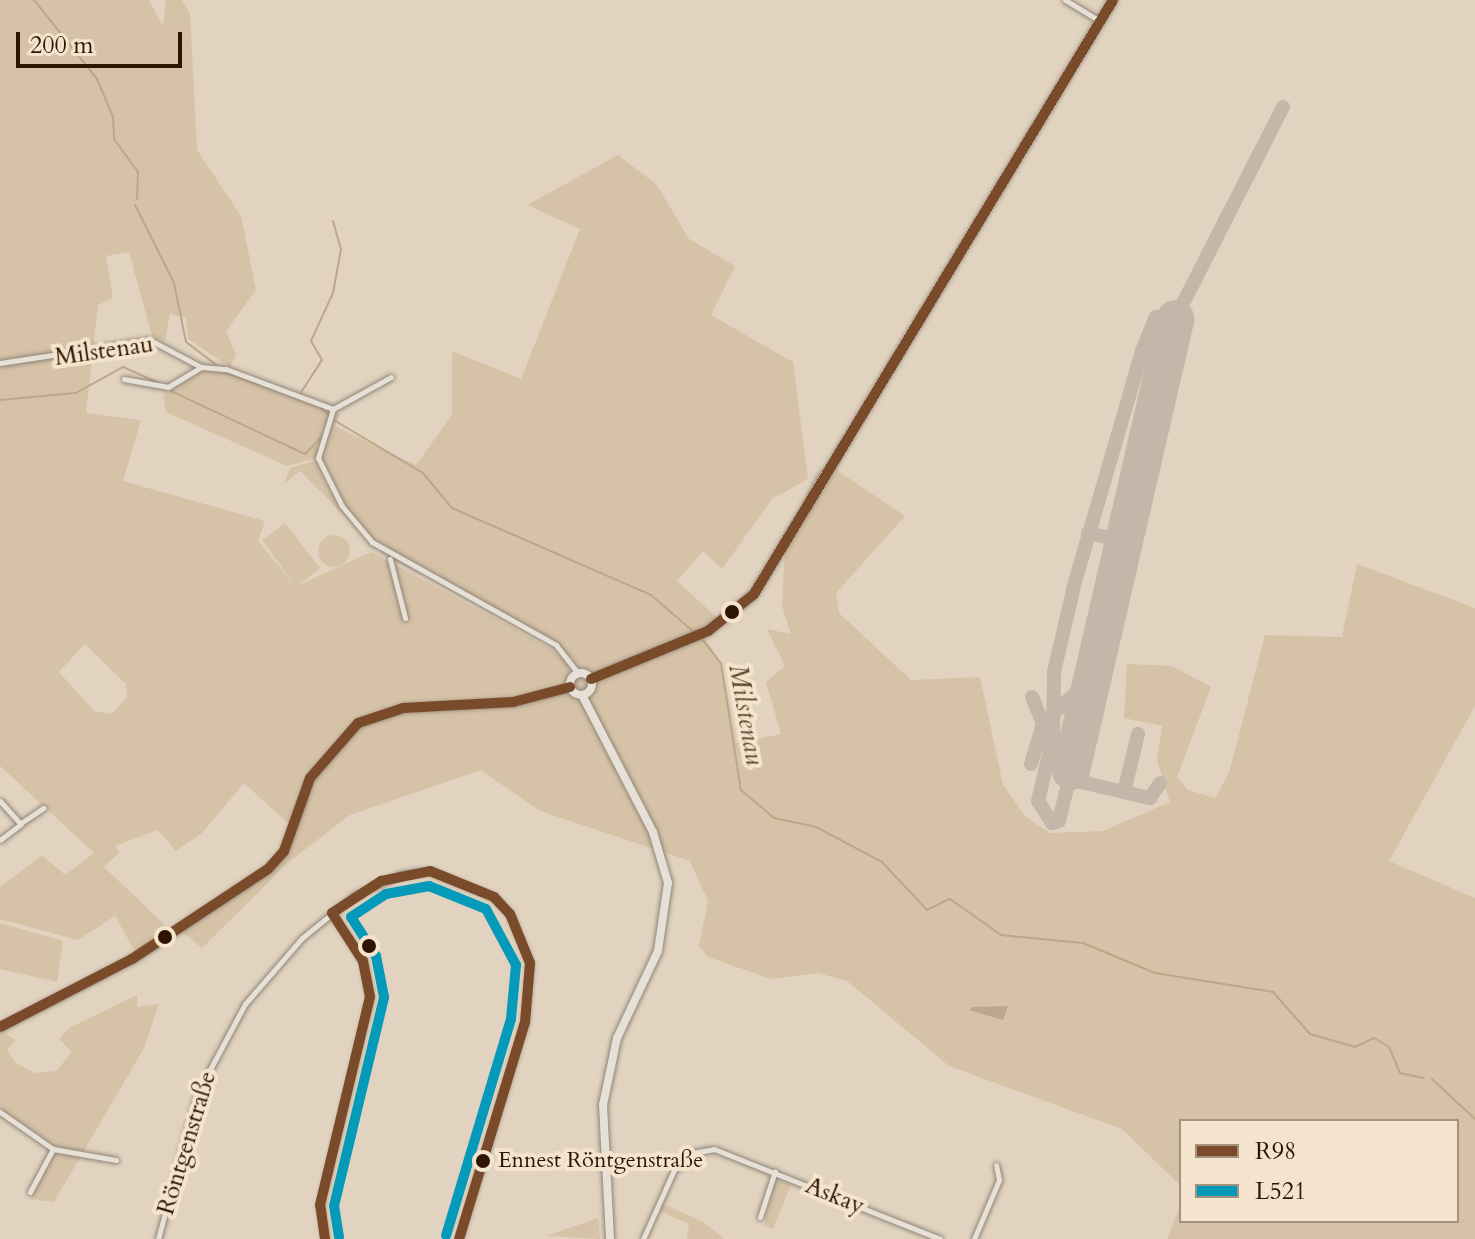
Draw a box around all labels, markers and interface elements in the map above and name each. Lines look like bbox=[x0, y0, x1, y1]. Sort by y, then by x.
scale bar bbox=[20, 16, 186, 66]
text: 200 m bbox=[30, 29, 94, 62]
street label: Milstenau bbox=[53, 330, 155, 372]
unlabelled marker bbox=[724, 604, 740, 620]
water label: Milstenau bbox=[722, 662, 770, 768]
unlabelled marker bbox=[157, 929, 173, 945]
unlabelled marker bbox=[361, 938, 377, 954]
street label: Röntgenstraße bbox=[151, 1068, 223, 1218]
legend bbox=[1179, 1119, 1459, 1223]
text: R98 bbox=[1255, 1135, 1296, 1168]
place label: Ennest Röntgenstraße bbox=[498, 1148, 703, 1174]
marker: Ennest Röntgenstraße bbox=[475, 1153, 491, 1169]
street label: Askay bbox=[801, 1171, 869, 1221]
text: L521 bbox=[1255, 1175, 1306, 1208]

